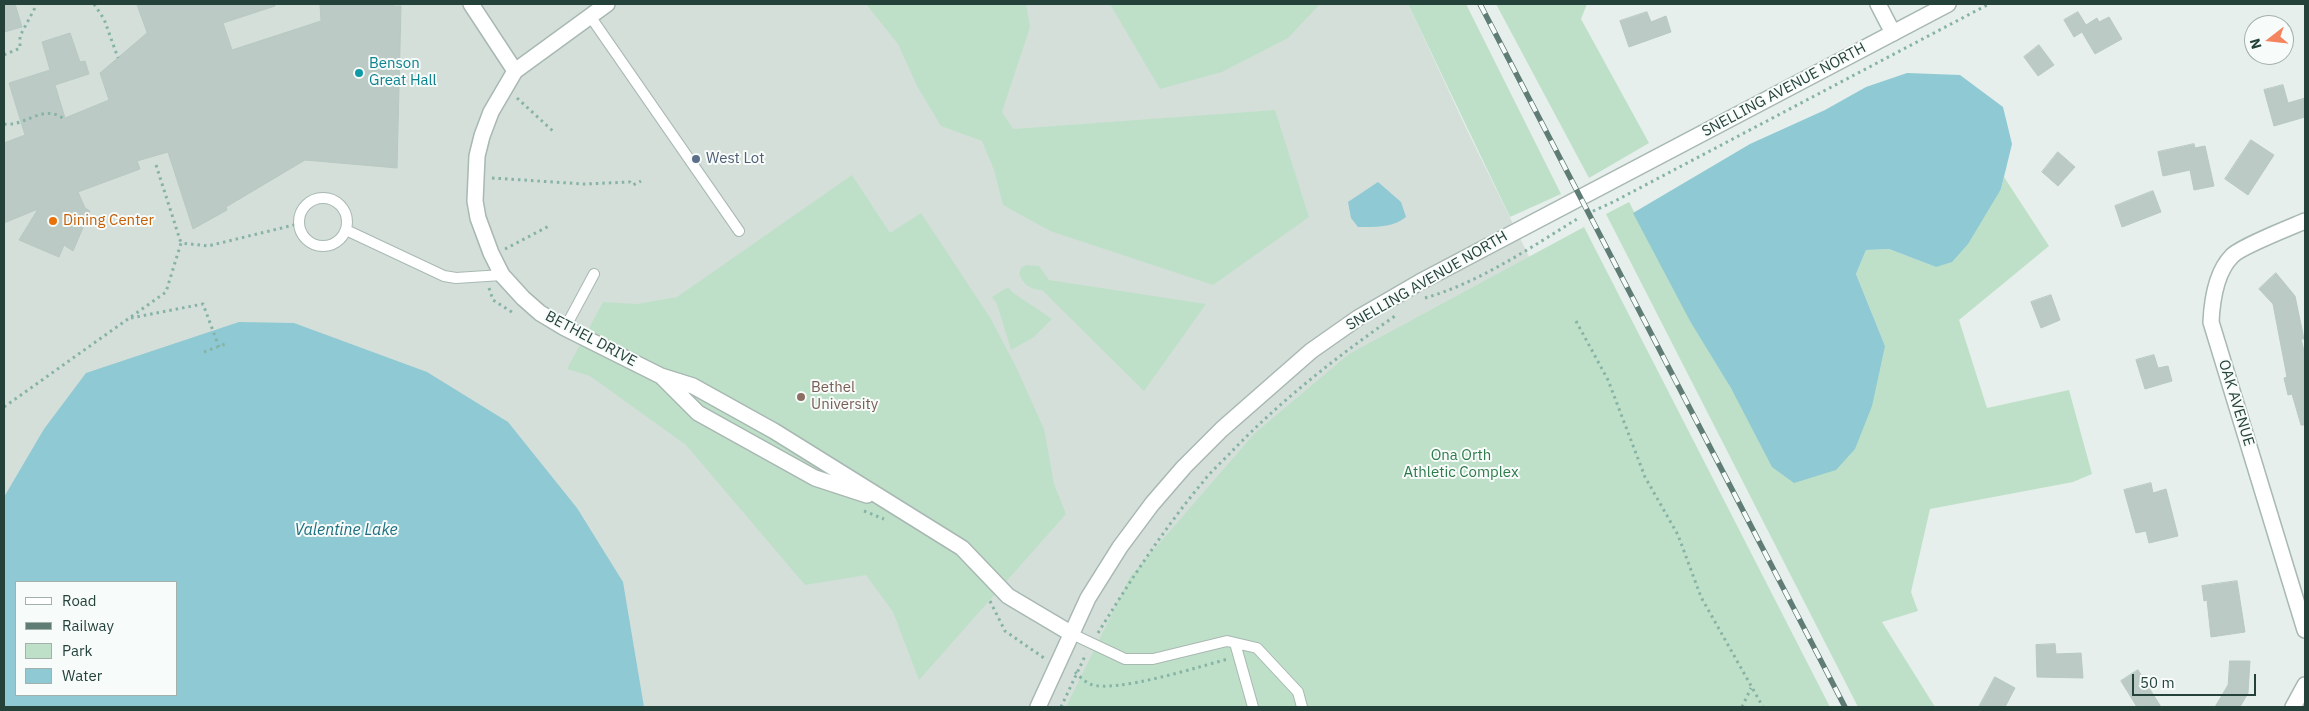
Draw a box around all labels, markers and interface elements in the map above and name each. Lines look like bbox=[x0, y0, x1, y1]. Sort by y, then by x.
north arrow bbox=[2244, 15, 2294, 65]
text: N bbox=[2245, 37, 2266, 51]
street label: SNELLING AVENUE NORTH bbox=[1699, 39, 1869, 141]
place label: Benson Great Hall bbox=[369, 55, 437, 90]
marker: Benson Great Hall bbox=[353, 67, 365, 79]
place label: West Lot bbox=[706, 150, 764, 168]
marker: West Lot bbox=[690, 153, 702, 165]
place label: Dining Center bbox=[63, 212, 154, 230]
marker: Dining Center bbox=[47, 215, 59, 227]
street label: SNELLING AVENUE NORTH bbox=[1343, 227, 1511, 335]
street label: BETHEL DRIVE bbox=[542, 307, 640, 371]
street label: OAK AVENUE bbox=[2214, 358, 2258, 448]
place label: Bethel University bbox=[811, 379, 878, 414]
marker: Bethel University bbox=[795, 391, 807, 403]
park label: Ona Orth Athletic Complex bbox=[1403, 447, 1519, 482]
water label: Valentine Lake bbox=[294, 520, 398, 540]
legend bbox=[15, 581, 178, 696]
text: Road bbox=[62, 591, 97, 610]
text: Railway bbox=[62, 616, 114, 635]
text: Park bbox=[62, 641, 92, 660]
scale bar bbox=[2134, 664, 2258, 696]
text: Water bbox=[62, 666, 102, 685]
text: 50 m bbox=[2140, 673, 2175, 692]

